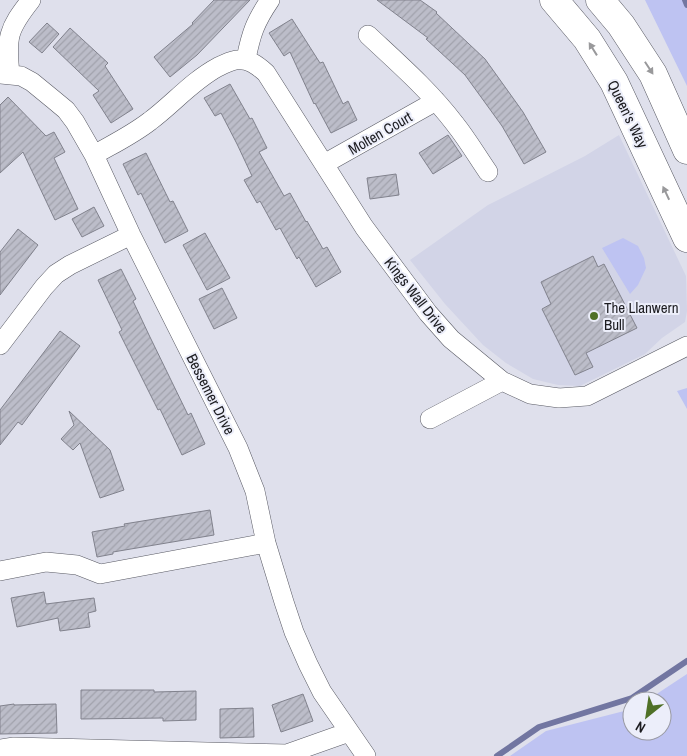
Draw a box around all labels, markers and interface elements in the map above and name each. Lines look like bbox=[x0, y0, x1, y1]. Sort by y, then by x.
one-way arrow bbox=[588, 42, 598, 55]
one-way arrow bbox=[644, 61, 654, 74]
street label: Queen's Way bbox=[603, 77, 654, 152]
street label: Molten Court bbox=[344, 106, 416, 160]
one-way arrow bbox=[662, 186, 670, 201]
street label: Kings Wall Drive bbox=[380, 253, 452, 337]
place label: The Llanwern Bull bbox=[604, 297, 679, 335]
marker: The Llanwern Bull bbox=[588, 310, 600, 322]
street label: Bessemer Drive bbox=[182, 350, 240, 438]
north arrow bbox=[622, 691, 672, 741]
text: N bbox=[632, 717, 649, 737]

